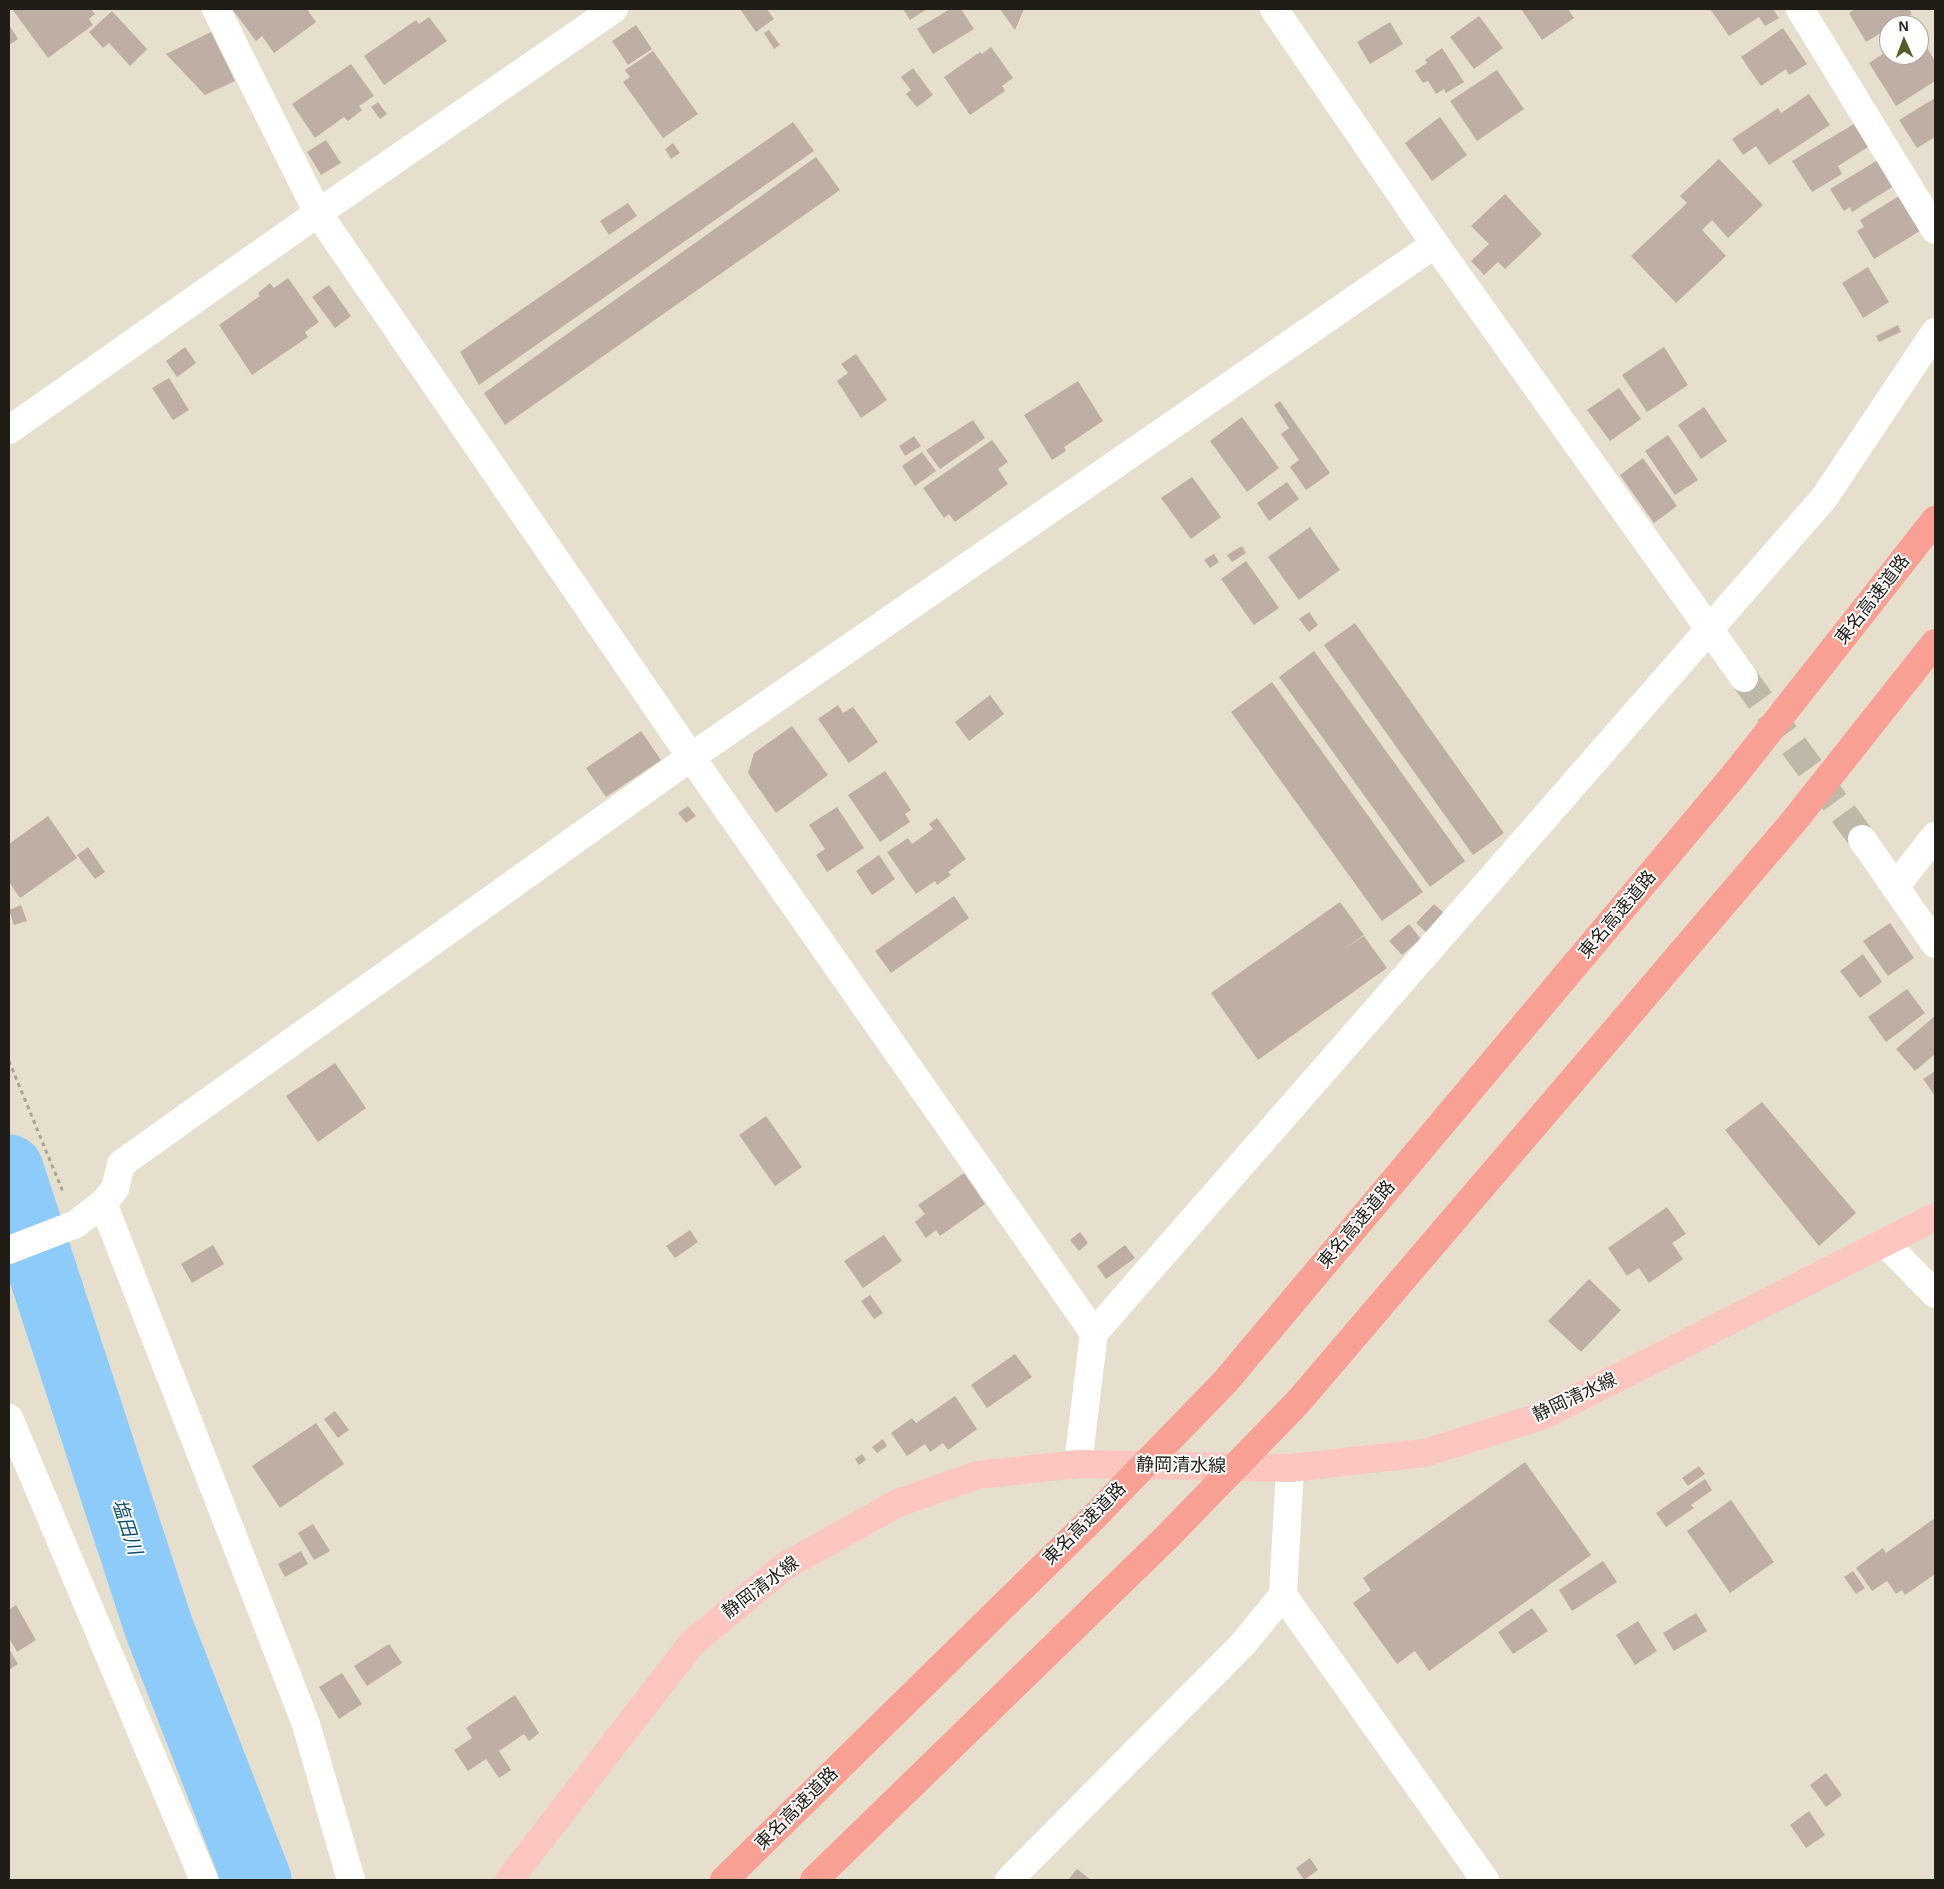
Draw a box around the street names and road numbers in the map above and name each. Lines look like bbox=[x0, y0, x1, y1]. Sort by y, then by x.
street label: 東名高速道路 bbox=[1831, 551, 1915, 649]
street label: 東名高速道路 bbox=[1575, 867, 1661, 963]
street label: 東名高速道路 bbox=[1314, 1177, 1400, 1273]
street label: 静岡清水線 bbox=[1530, 1369, 1620, 1427]
street label: 静岡清水線 bbox=[1136, 1454, 1226, 1478]
street label: 東名高速道路 bbox=[1039, 1478, 1131, 1570]
street label: 静岡清水線 bbox=[719, 1552, 803, 1624]
street label: 東名高速道路 bbox=[751, 1763, 843, 1855]

